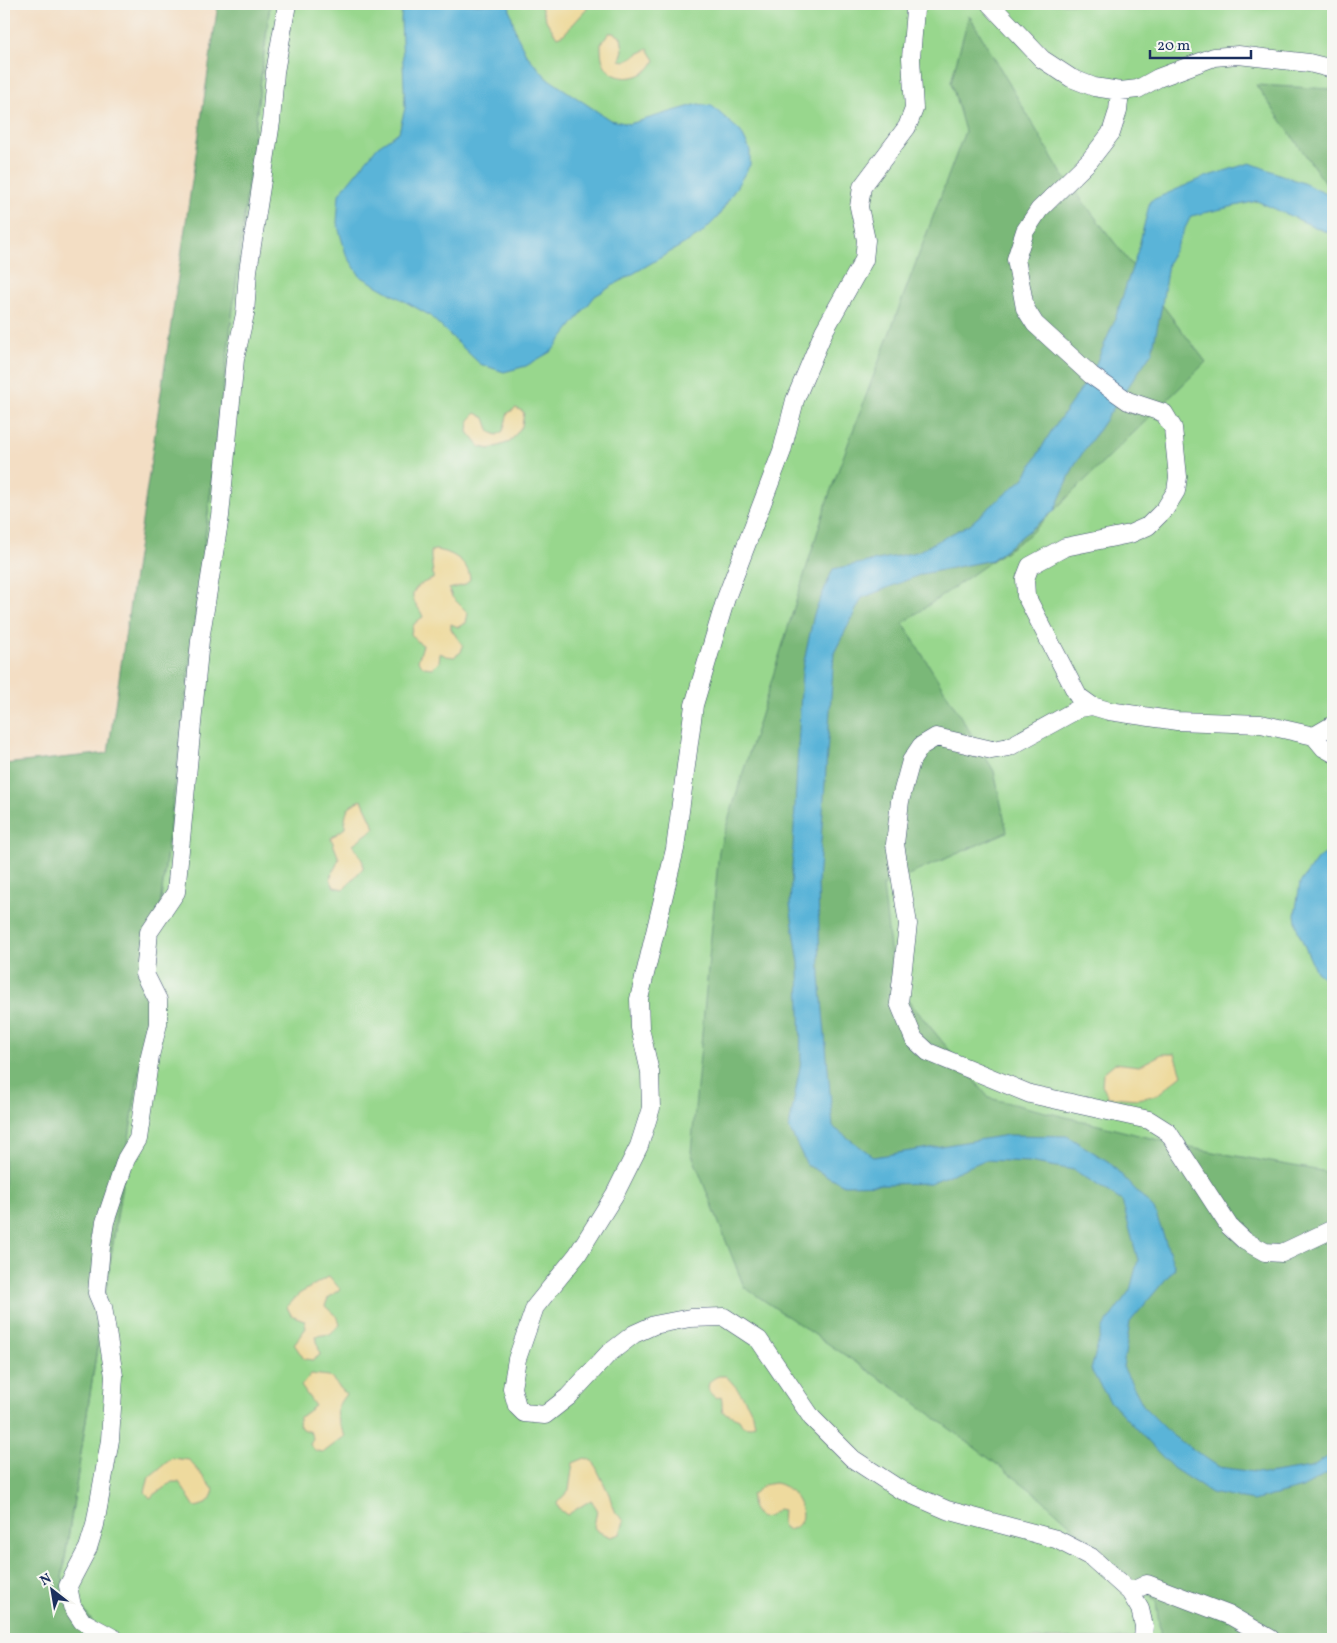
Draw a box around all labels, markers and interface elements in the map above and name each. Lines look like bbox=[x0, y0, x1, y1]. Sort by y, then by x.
scale bar bbox=[1150, 28, 1251, 60]
text: 20 m bbox=[1157, 36, 1190, 57]
north arrow bbox=[28, 1566, 78, 1616]
text: N bbox=[37, 1569, 55, 1591]

